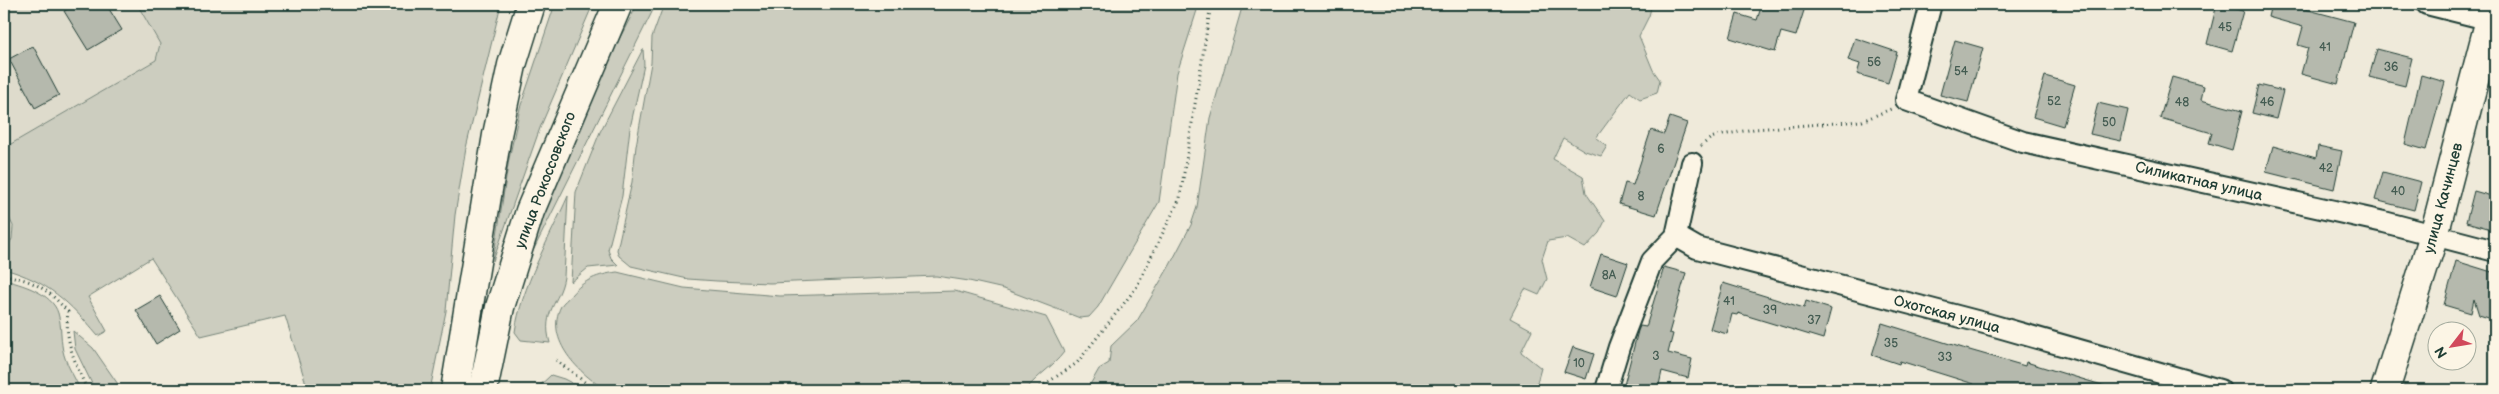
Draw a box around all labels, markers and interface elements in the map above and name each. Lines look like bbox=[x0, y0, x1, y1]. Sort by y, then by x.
house number: 45 bbox=[2218, 20, 2232, 35]
house number: 41 bbox=[2319, 40, 2331, 55]
house number: 56 bbox=[1867, 55, 1881, 70]
house number: 36 bbox=[2384, 60, 2398, 75]
house number: 54 bbox=[1954, 64, 1969, 79]
house number: 52 bbox=[2047, 94, 2061, 109]
house number: 48 bbox=[2175, 95, 2189, 110]
house number: 46 bbox=[2260, 95, 2274, 110]
street label: улица Рокоссовского bbox=[511, 109, 580, 251]
house number: 50 bbox=[2102, 115, 2116, 130]
street label: улица Качинцев bbox=[2420, 141, 2467, 256]
house number: 6 bbox=[1657, 142, 1665, 157]
street label: Силикатная улица bbox=[2133, 158, 2265, 205]
house number: 42 bbox=[2319, 161, 2333, 176]
house number: 40 bbox=[2391, 184, 2405, 199]
house number: 8 bbox=[1638, 189, 1645, 204]
house number: 8А bbox=[1602, 268, 1617, 283]
street label: Охотская улица bbox=[1892, 291, 2002, 338]
house number: 41 bbox=[1723, 294, 1735, 309]
house number: 39 bbox=[1763, 303, 1777, 318]
house number: 37 bbox=[1807, 313, 1821, 328]
north arrow bbox=[2426, 322, 2476, 372]
house number: 35 bbox=[1884, 336, 1898, 351]
text: N bbox=[2431, 344, 2451, 361]
house number: 3 bbox=[1652, 349, 1660, 364]
house number: 33 bbox=[1938, 350, 1952, 365]
house number: 10 bbox=[1573, 356, 1585, 371]

